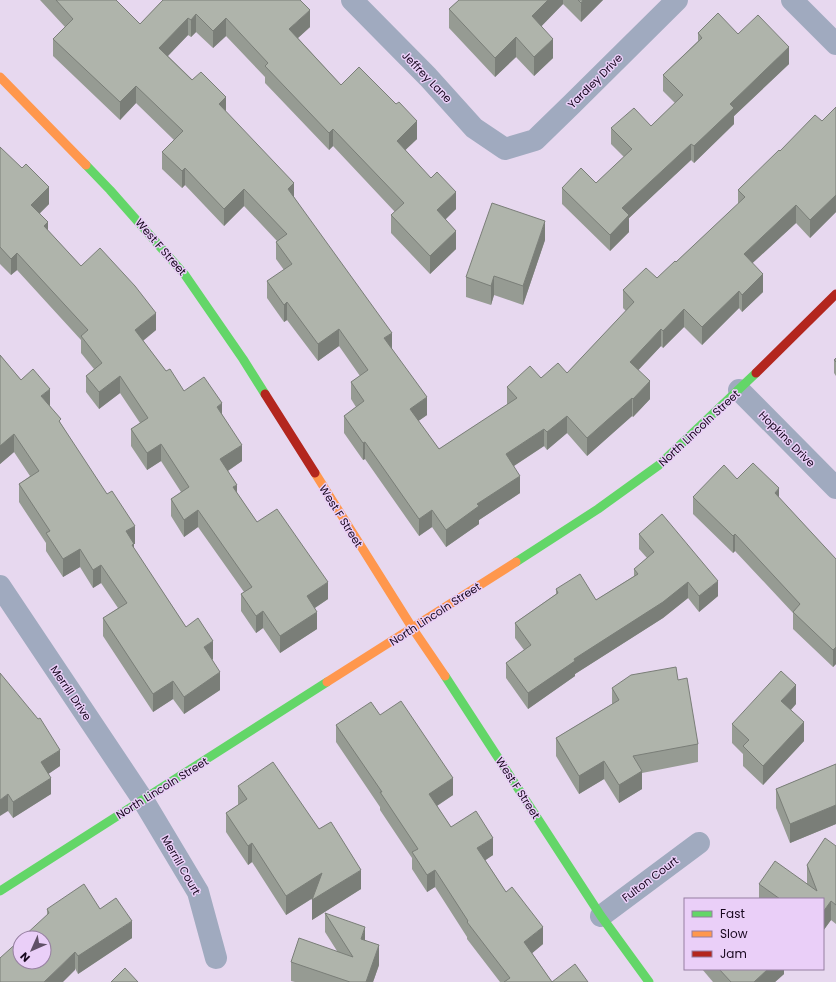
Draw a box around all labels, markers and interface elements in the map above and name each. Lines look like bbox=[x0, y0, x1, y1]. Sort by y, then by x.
street label: Jeffrey Lane bbox=[398, 48, 456, 106]
street label: Yardley Drive bbox=[564, 50, 626, 112]
street label: West F Street bbox=[132, 215, 190, 279]
street label: North Lincoln Street bbox=[655, 386, 743, 470]
street label: Hopkins Drive bbox=[755, 407, 819, 471]
street label: West F Street bbox=[315, 482, 367, 550]
street label: North Lincoln Street bbox=[386, 578, 484, 650]
street label: Merrill Drive bbox=[47, 662, 95, 724]
street label: North Lincoln Street bbox=[113, 753, 211, 823]
street label: West F Street bbox=[492, 754, 544, 822]
street label: Merrill Court bbox=[158, 832, 204, 898]
street label: Fulton Court bbox=[618, 852, 682, 906]
legend bbox=[684, 898, 824, 970]
text: Fast bbox=[720, 905, 745, 922]
text: Slow bbox=[720, 925, 748, 942]
north arrow bbox=[12, 930, 52, 970]
text: Jam bbox=[720, 945, 747, 962]
text: N bbox=[16, 948, 34, 966]

